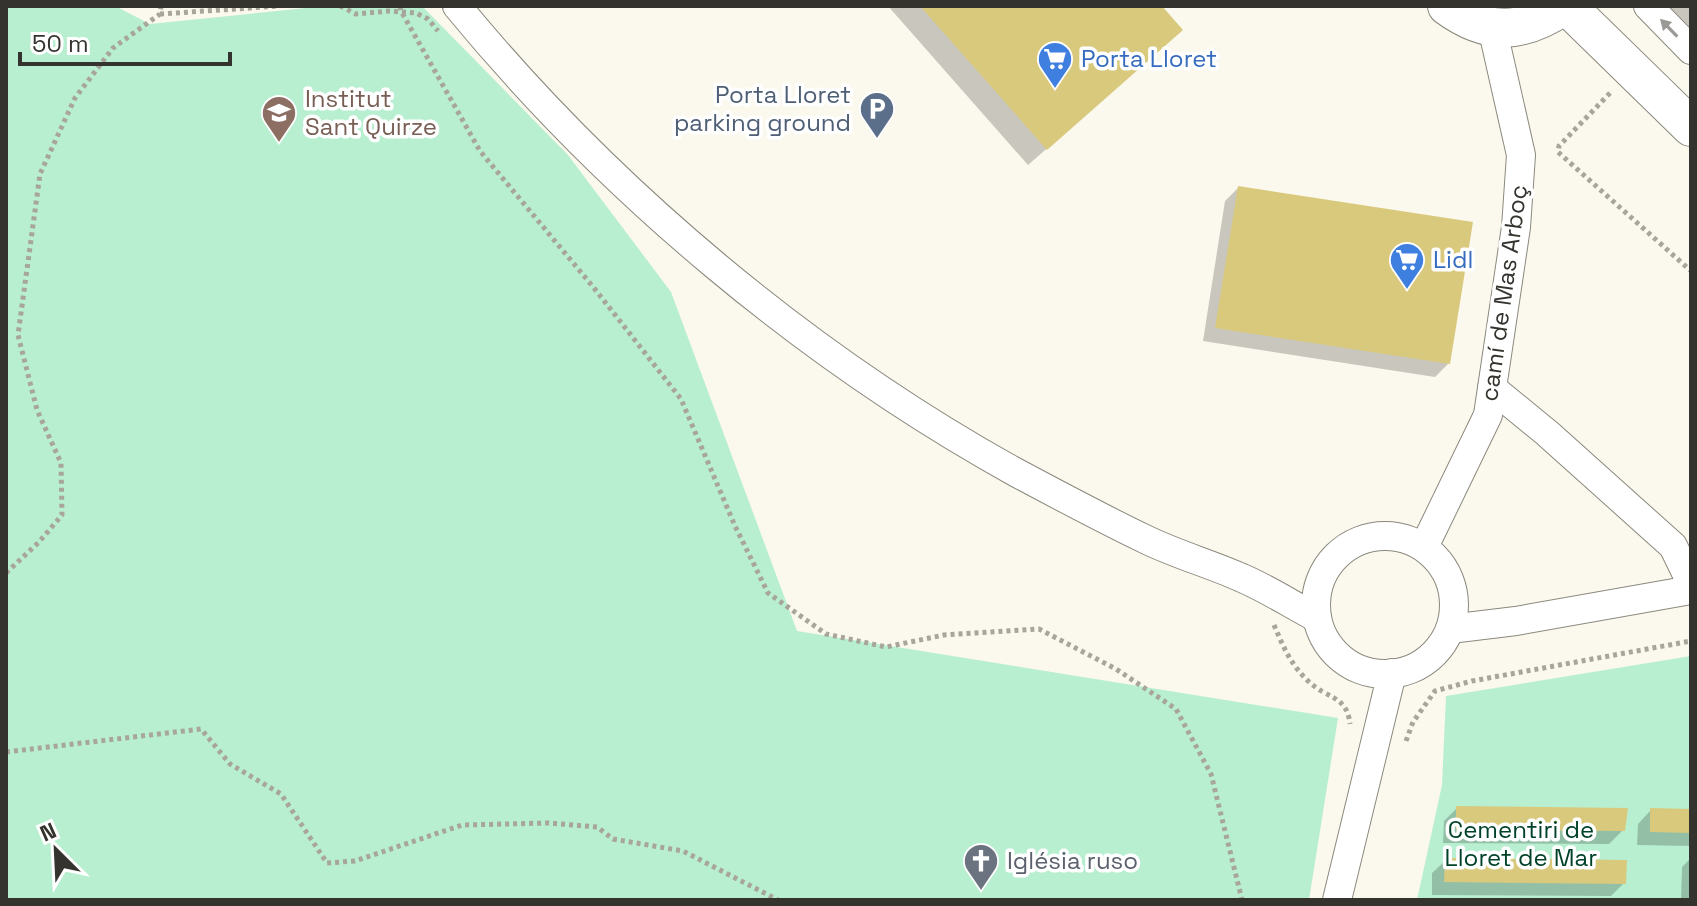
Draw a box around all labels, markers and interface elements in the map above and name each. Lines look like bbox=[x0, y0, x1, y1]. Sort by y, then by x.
scale bar bbox=[20, 16, 230, 66]
one-way arrow bbox=[1661, 19, 1679, 38]
text: 50 m bbox=[32, 28, 89, 59]
supermarket icon: Porta Lloret bbox=[1036, 40, 1074, 90]
place label: Porta Lloret bbox=[1081, 43, 1217, 74]
place label: Porta Lloret parking ground bbox=[674, 79, 851, 138]
place label: Institut Sant Quirze bbox=[305, 83, 437, 142]
parking icon: Porta Lloret parking ground bbox=[858, 90, 896, 140]
school or university icon: Institut Sant Quirze bbox=[260, 94, 298, 144]
street label: camí de Mas Arboç bbox=[1473, 183, 1534, 403]
supermarket icon: Lidl bbox=[1388, 241, 1426, 291]
place label: Lidl bbox=[1433, 244, 1473, 275]
north arrow bbox=[16, 810, 96, 890]
park label: Cementiri de Lloret de Mar bbox=[1445, 814, 1597, 873]
text: N bbox=[35, 816, 60, 848]
church icon: Iglésia ruso bbox=[962, 842, 1000, 892]
place label: Iglésia ruso bbox=[1007, 845, 1138, 876]

